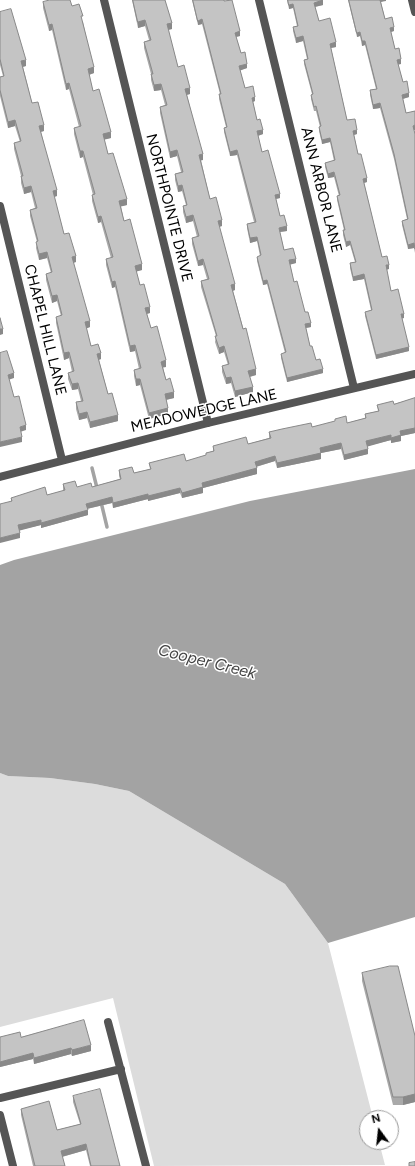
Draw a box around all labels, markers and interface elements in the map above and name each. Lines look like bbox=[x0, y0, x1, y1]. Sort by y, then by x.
street label: ANN ARBOR LANE bbox=[297, 125, 345, 255]
street label: NORTHPOINTE DRIVE bbox=[142, 132, 196, 284]
street label: CHAPEL HILL LANE bbox=[20, 263, 70, 397]
street label: MEADOWEDGE LANE bbox=[129, 385, 279, 437]
water label: Cooper Creek bbox=[156, 641, 258, 683]
north arrow bbox=[359, 1110, 399, 1150]
text: N bbox=[370, 1112, 382, 1126]

